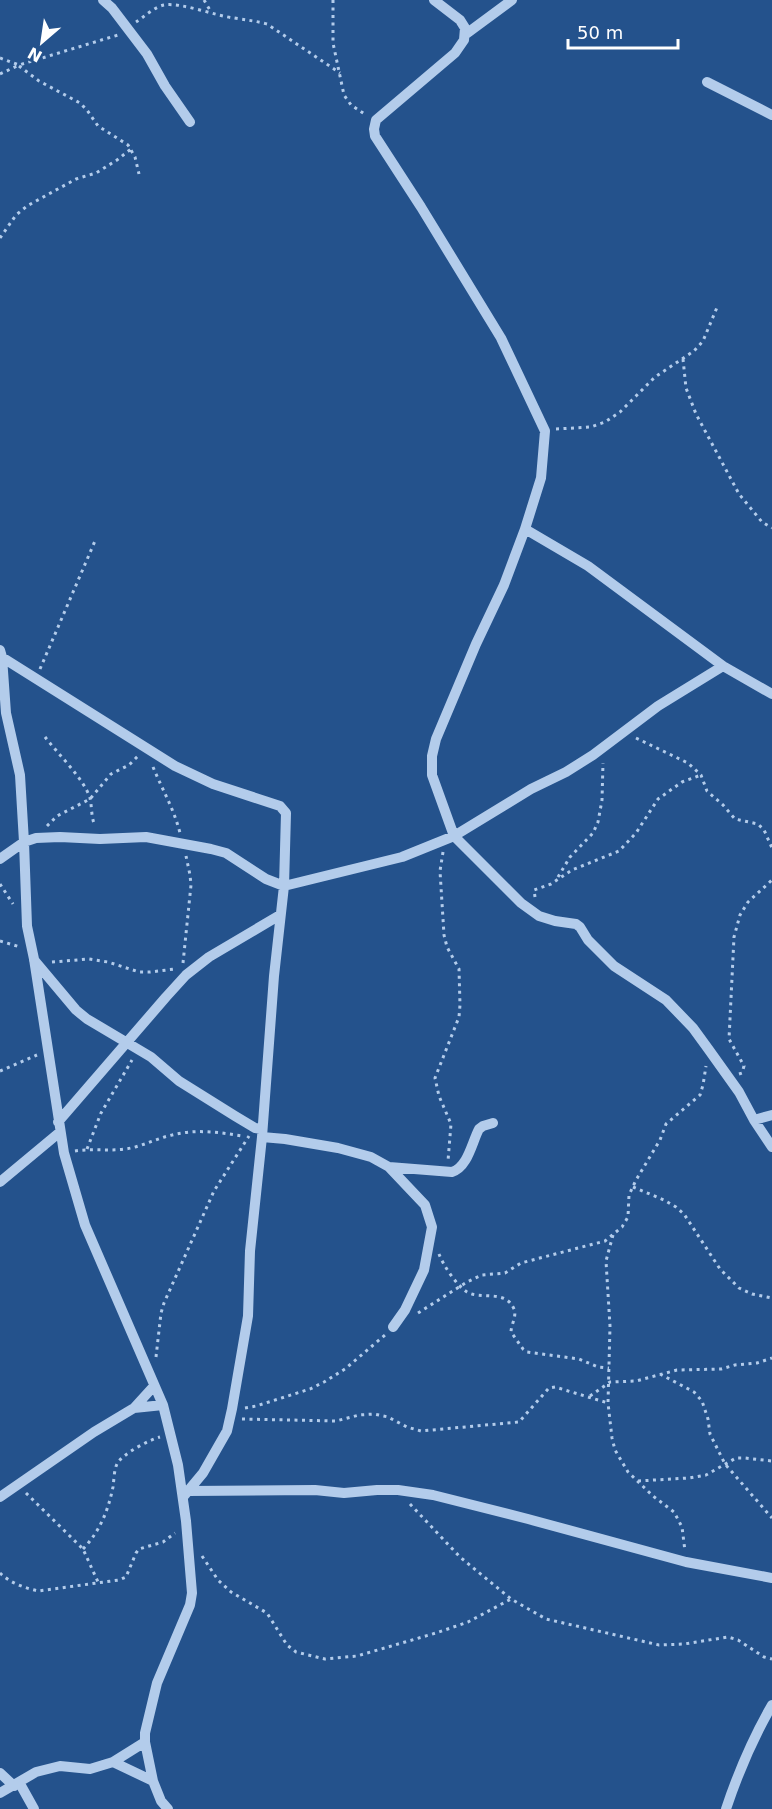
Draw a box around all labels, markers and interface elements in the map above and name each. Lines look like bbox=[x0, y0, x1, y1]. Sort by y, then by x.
north arrow bbox=[12, 12, 72, 72]
scale bar bbox=[568, 12, 678, 50]
text: 50 m bbox=[577, 22, 623, 43]
text: N bbox=[25, 43, 45, 66]

